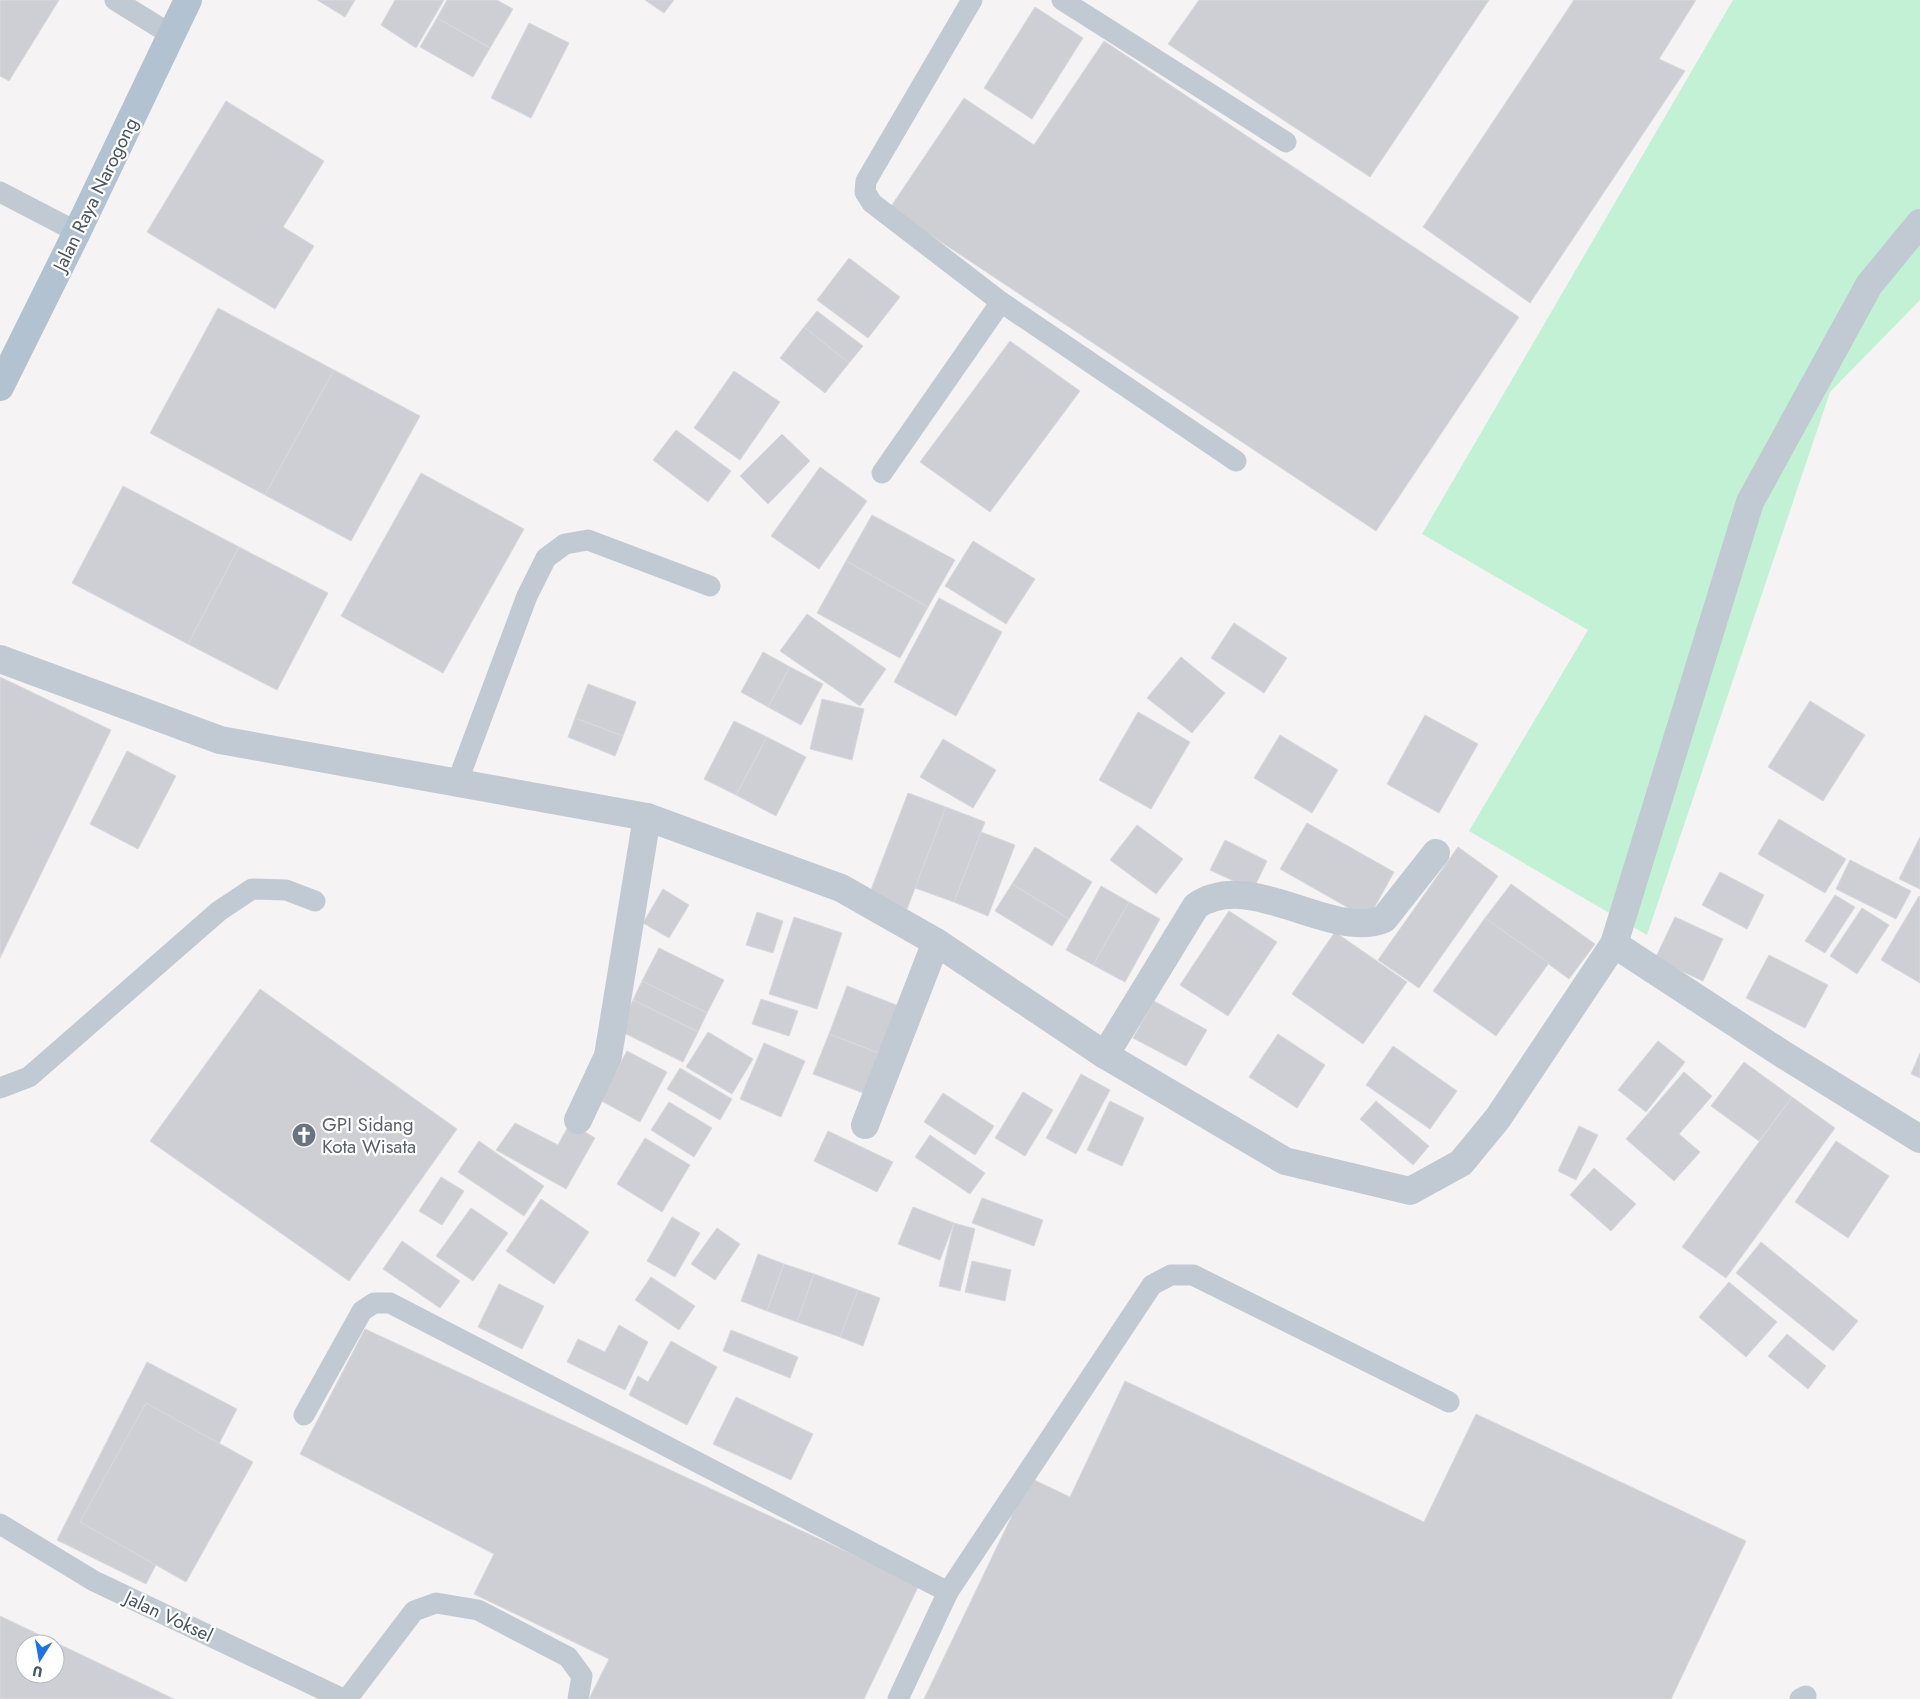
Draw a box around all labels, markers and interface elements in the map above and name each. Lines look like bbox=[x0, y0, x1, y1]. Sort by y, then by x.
street label: Jalan Raya Narogong bbox=[45, 113, 144, 278]
place label: GPI Sidang Kota Wisata bbox=[322, 1111, 416, 1160]
church icon: GPI Sidang Kota Wisata bbox=[291, 1122, 317, 1148]
street label: Jalan Voksel bbox=[118, 1583, 217, 1649]
north arrow bbox=[15, 1634, 65, 1684]
text: U bbox=[31, 1661, 44, 1683]

